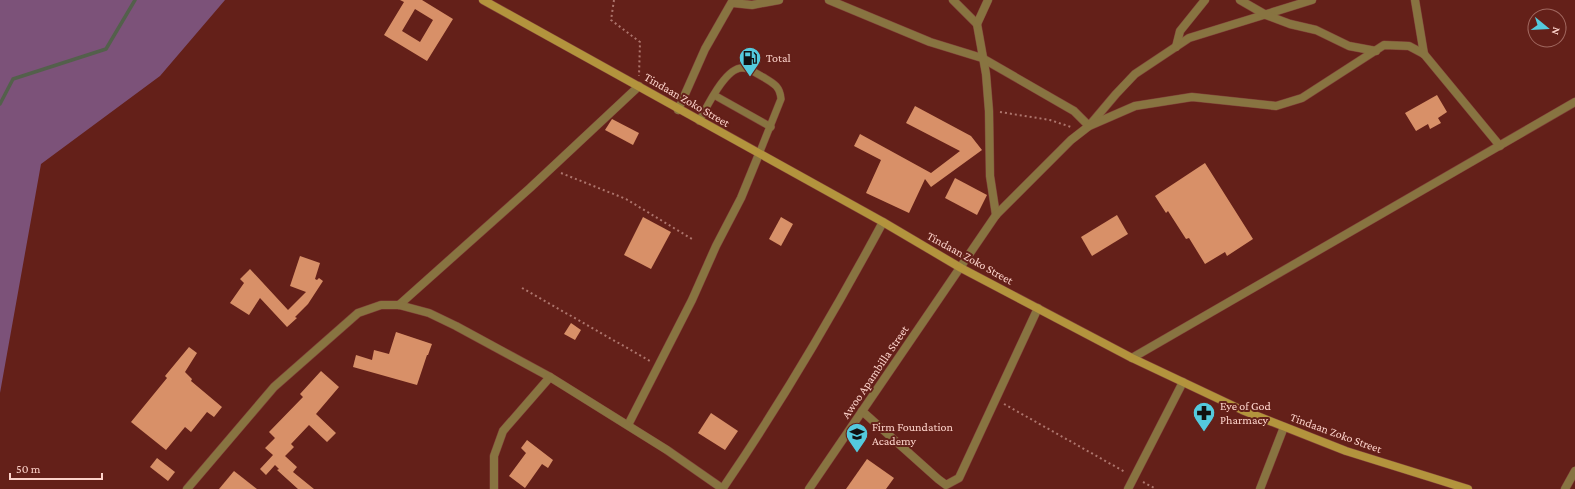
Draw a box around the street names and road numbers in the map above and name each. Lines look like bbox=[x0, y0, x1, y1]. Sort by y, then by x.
street label: Tindaan Zoko Street bbox=[642, 70, 733, 131]
street label: Tindaan Zoko Street bbox=[924, 229, 1016, 288]
street label: Awoo Apambilla Street bbox=[839, 322, 912, 421]
street label: Tindaan Zoko Street bbox=[1288, 410, 1385, 456]

